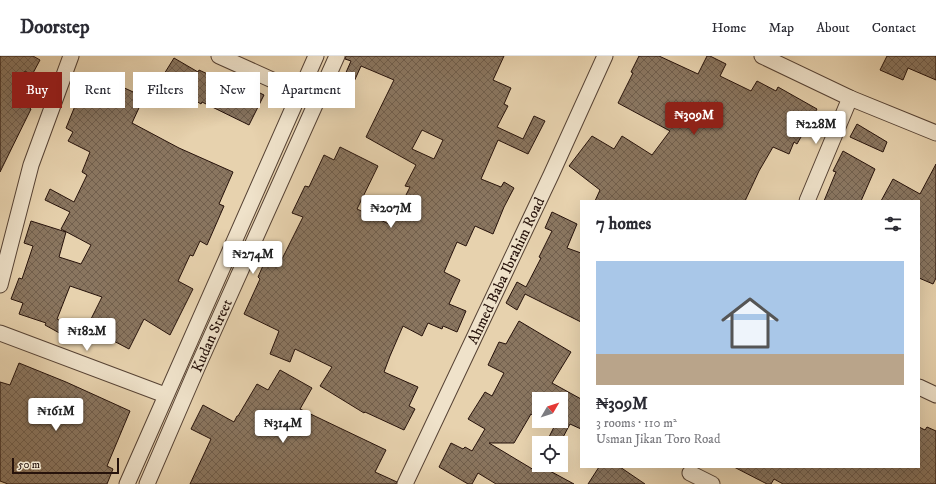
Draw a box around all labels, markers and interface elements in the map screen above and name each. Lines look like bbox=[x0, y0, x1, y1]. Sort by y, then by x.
text: Doorstep bbox=[20, 16, 89, 39]
text: Home bbox=[712, 19, 746, 37]
text: Map bbox=[768, 19, 794, 37]
text: About bbox=[816, 19, 850, 37]
text: Contact bbox=[872, 19, 916, 37]
chip: Buy bbox=[12, 72, 62, 108]
chip: Rent bbox=[70, 72, 125, 108]
chip: Filters bbox=[133, 72, 198, 108]
chip: New bbox=[206, 72, 260, 108]
chip: Apartment bbox=[268, 72, 355, 108]
pin: ₦309M bbox=[666, 102, 722, 136]
text: ₦309M bbox=[674, 107, 714, 123]
pin: ₦228M bbox=[788, 111, 844, 145]
text: ₦228M bbox=[796, 116, 836, 132]
street label: Ahmed Baba Ibrahim Road bbox=[463, 194, 549, 347]
pin: ₦207M bbox=[363, 195, 419, 229]
text: ₦207M bbox=[370, 200, 412, 216]
text: 7 homes bbox=[596, 213, 651, 235]
icon: filters bbox=[882, 213, 904, 235]
pin: ₦274M bbox=[225, 241, 281, 275]
text: ₦274M bbox=[232, 246, 274, 262]
icon: home bbox=[714, 287, 786, 359]
street label: Kudan Street bbox=[187, 296, 236, 375]
pin: ₦182M bbox=[59, 318, 115, 352]
text: ₦182M bbox=[68, 323, 106, 339]
north arrow bbox=[532, 392, 568, 428]
map controls bbox=[532, 392, 568, 472]
text: ₦309M bbox=[596, 393, 648, 415]
pin: ₦161M bbox=[28, 398, 84, 432]
text: ₦161M bbox=[37, 403, 75, 419]
pin: ₦314M bbox=[255, 410, 311, 444]
text: ₦314M bbox=[264, 415, 302, 431]
text: 3 rooms · 110 m² bbox=[596, 415, 677, 431]
text: Usman Jikan Toro Road bbox=[596, 431, 720, 447]
button: locate bbox=[532, 436, 568, 472]
scale bar bbox=[12, 456, 119, 475]
text: 50 m bbox=[18, 458, 40, 472]

